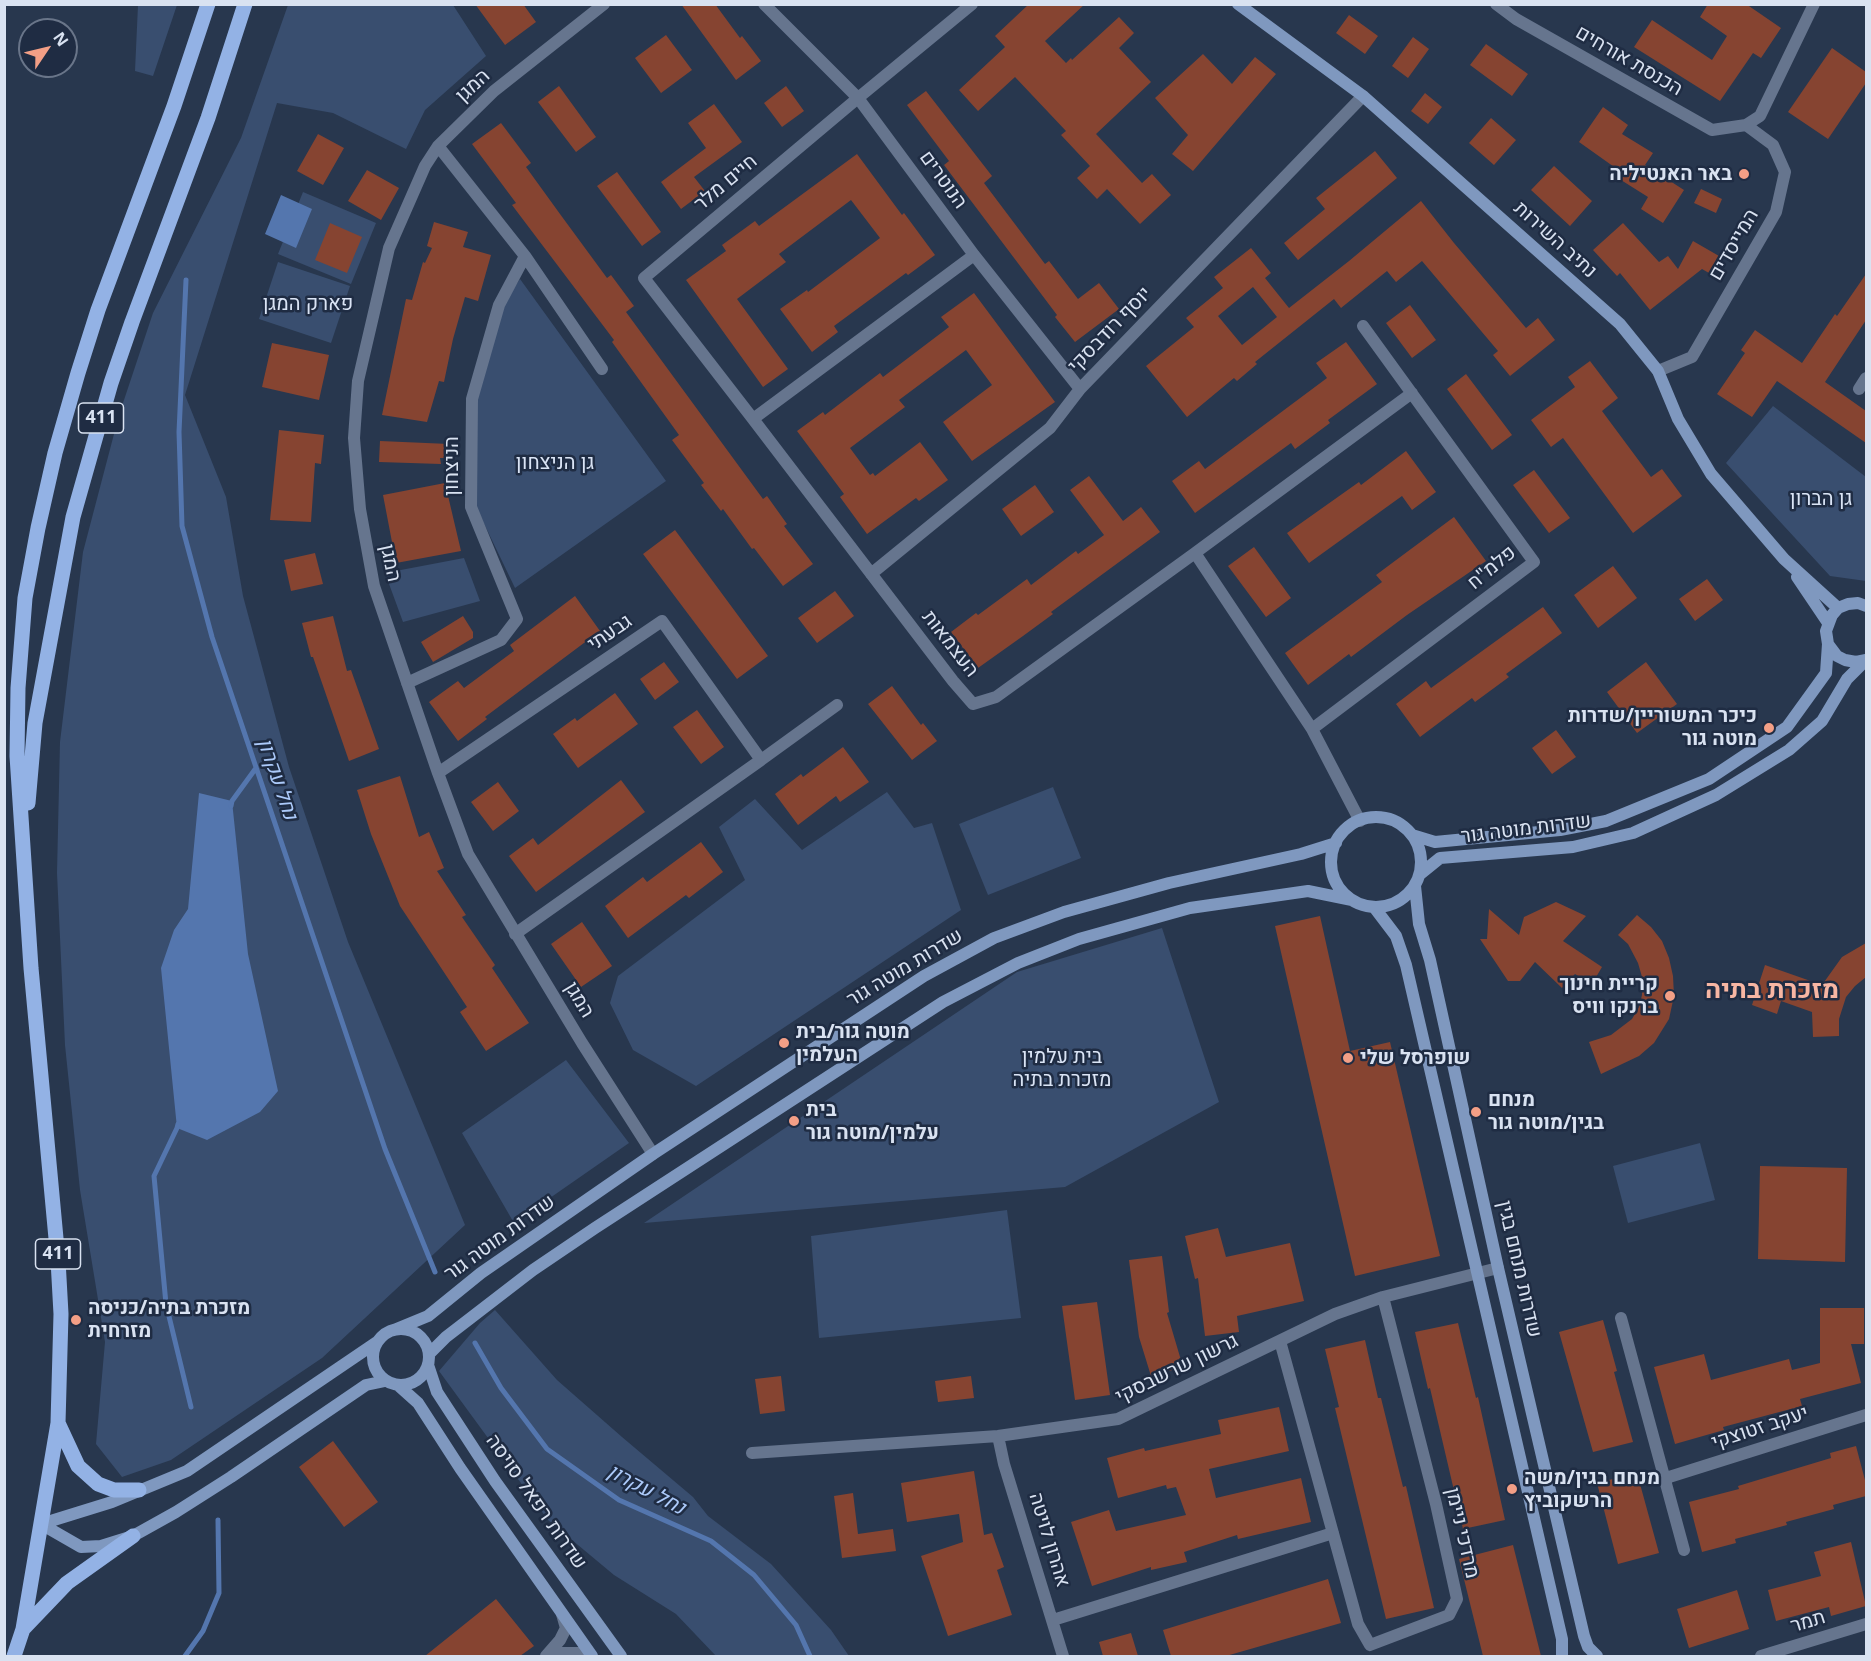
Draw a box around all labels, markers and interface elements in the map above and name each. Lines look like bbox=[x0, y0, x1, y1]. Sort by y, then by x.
north arrow bbox=[18, 18, 78, 78]
street label: הכנסת אורחים bbox=[1571, 21, 1687, 101]
text: N bbox=[48, 27, 74, 50]
street label: המגן bbox=[451, 64, 495, 108]
street label: הנוטרים bbox=[914, 146, 972, 214]
street label: חיים מלר bbox=[690, 150, 762, 216]
place label: באר האנטיליה bbox=[1609, 162, 1732, 186]
marker: באר האנטיליה bbox=[1737, 167, 1751, 181]
street label: נתיב השירות bbox=[1509, 196, 1601, 284]
street label: המייסדים bbox=[1704, 205, 1764, 285]
street label: יוסף רודבסקי bbox=[1063, 282, 1157, 378]
park label: פארק המגן bbox=[263, 292, 353, 316]
road number: 411 bbox=[78, 403, 124, 433]
street label: הניצחון bbox=[440, 436, 464, 496]
park label: גן הניצחון bbox=[516, 451, 594, 475]
park label: גן הברון bbox=[1790, 487, 1852, 511]
street label: פלמ"ח bbox=[1463, 541, 1521, 595]
street label: המגן bbox=[374, 542, 406, 584]
street label: העצמאות bbox=[916, 606, 984, 682]
street label: גבעתי bbox=[583, 610, 637, 656]
place label: כיכר המשוריין/שדרות מוטה גור bbox=[1568, 704, 1757, 751]
marker: כיכר המשוריין/שדרות מוטה גור bbox=[1762, 721, 1776, 735]
water label: נחל עקרון bbox=[251, 735, 303, 823]
street label: שדרות מוטה גור bbox=[1460, 809, 1592, 849]
street label: שדרות מוטה גור bbox=[843, 924, 967, 1012]
place label: קריית חינוך ברנקו וויס bbox=[1559, 972, 1658, 1019]
district label: מזכרת בתיה bbox=[1705, 975, 1839, 1007]
street label: המגן bbox=[559, 978, 599, 1022]
marker: קריית חינוך ברנקו וויס bbox=[1663, 989, 1677, 1003]
place label: מוטה גור/בית העלמין bbox=[796, 1020, 910, 1067]
marker: מוטה גור/בית העלמין bbox=[777, 1036, 791, 1050]
park label: בית עלמין מזכרת בתיה bbox=[1013, 1045, 1111, 1092]
place label: שופרסל שלי bbox=[1360, 1046, 1470, 1070]
marker: שופרסל שלי bbox=[1341, 1051, 1355, 1065]
place label: מנחם בגין/מוטה גור bbox=[1488, 1088, 1604, 1135]
place label: בית עלמין/מוטה גור bbox=[806, 1098, 939, 1145]
marker: מנחם בגין/מוטה גור bbox=[1469, 1105, 1483, 1119]
marker: בית עלמין/מוטה גור bbox=[787, 1114, 801, 1128]
street label: שדרות מוטה גור bbox=[440, 1190, 560, 1286]
street label: שדרות מנחם בגין bbox=[1492, 1198, 1546, 1340]
road number: 411 bbox=[36, 1239, 80, 1269]
place label: מזכרת בתיה/כניסה מזרחית bbox=[88, 1296, 250, 1343]
marker: מזכרת בתיה/כניסה מזרחית bbox=[69, 1313, 83, 1327]
street label: גרשון שרשבסקי bbox=[1112, 1329, 1242, 1409]
street label: יעקב זטוצקי bbox=[1709, 1401, 1811, 1455]
street label: שדרות רפאל סויסה bbox=[480, 1430, 592, 1574]
water label: נחל עקרון bbox=[603, 1459, 689, 1521]
place label: מנחם בגין/משה הרשקוביץ bbox=[1524, 1466, 1660, 1513]
marker: מנחם בגין/משה הרשקוביץ bbox=[1505, 1482, 1519, 1496]
street label: מרדכי ניימן bbox=[1440, 1485, 1484, 1581]
street label: אהרון לויטה bbox=[1023, 1490, 1075, 1590]
street label: תמר bbox=[1788, 1605, 1828, 1639]

